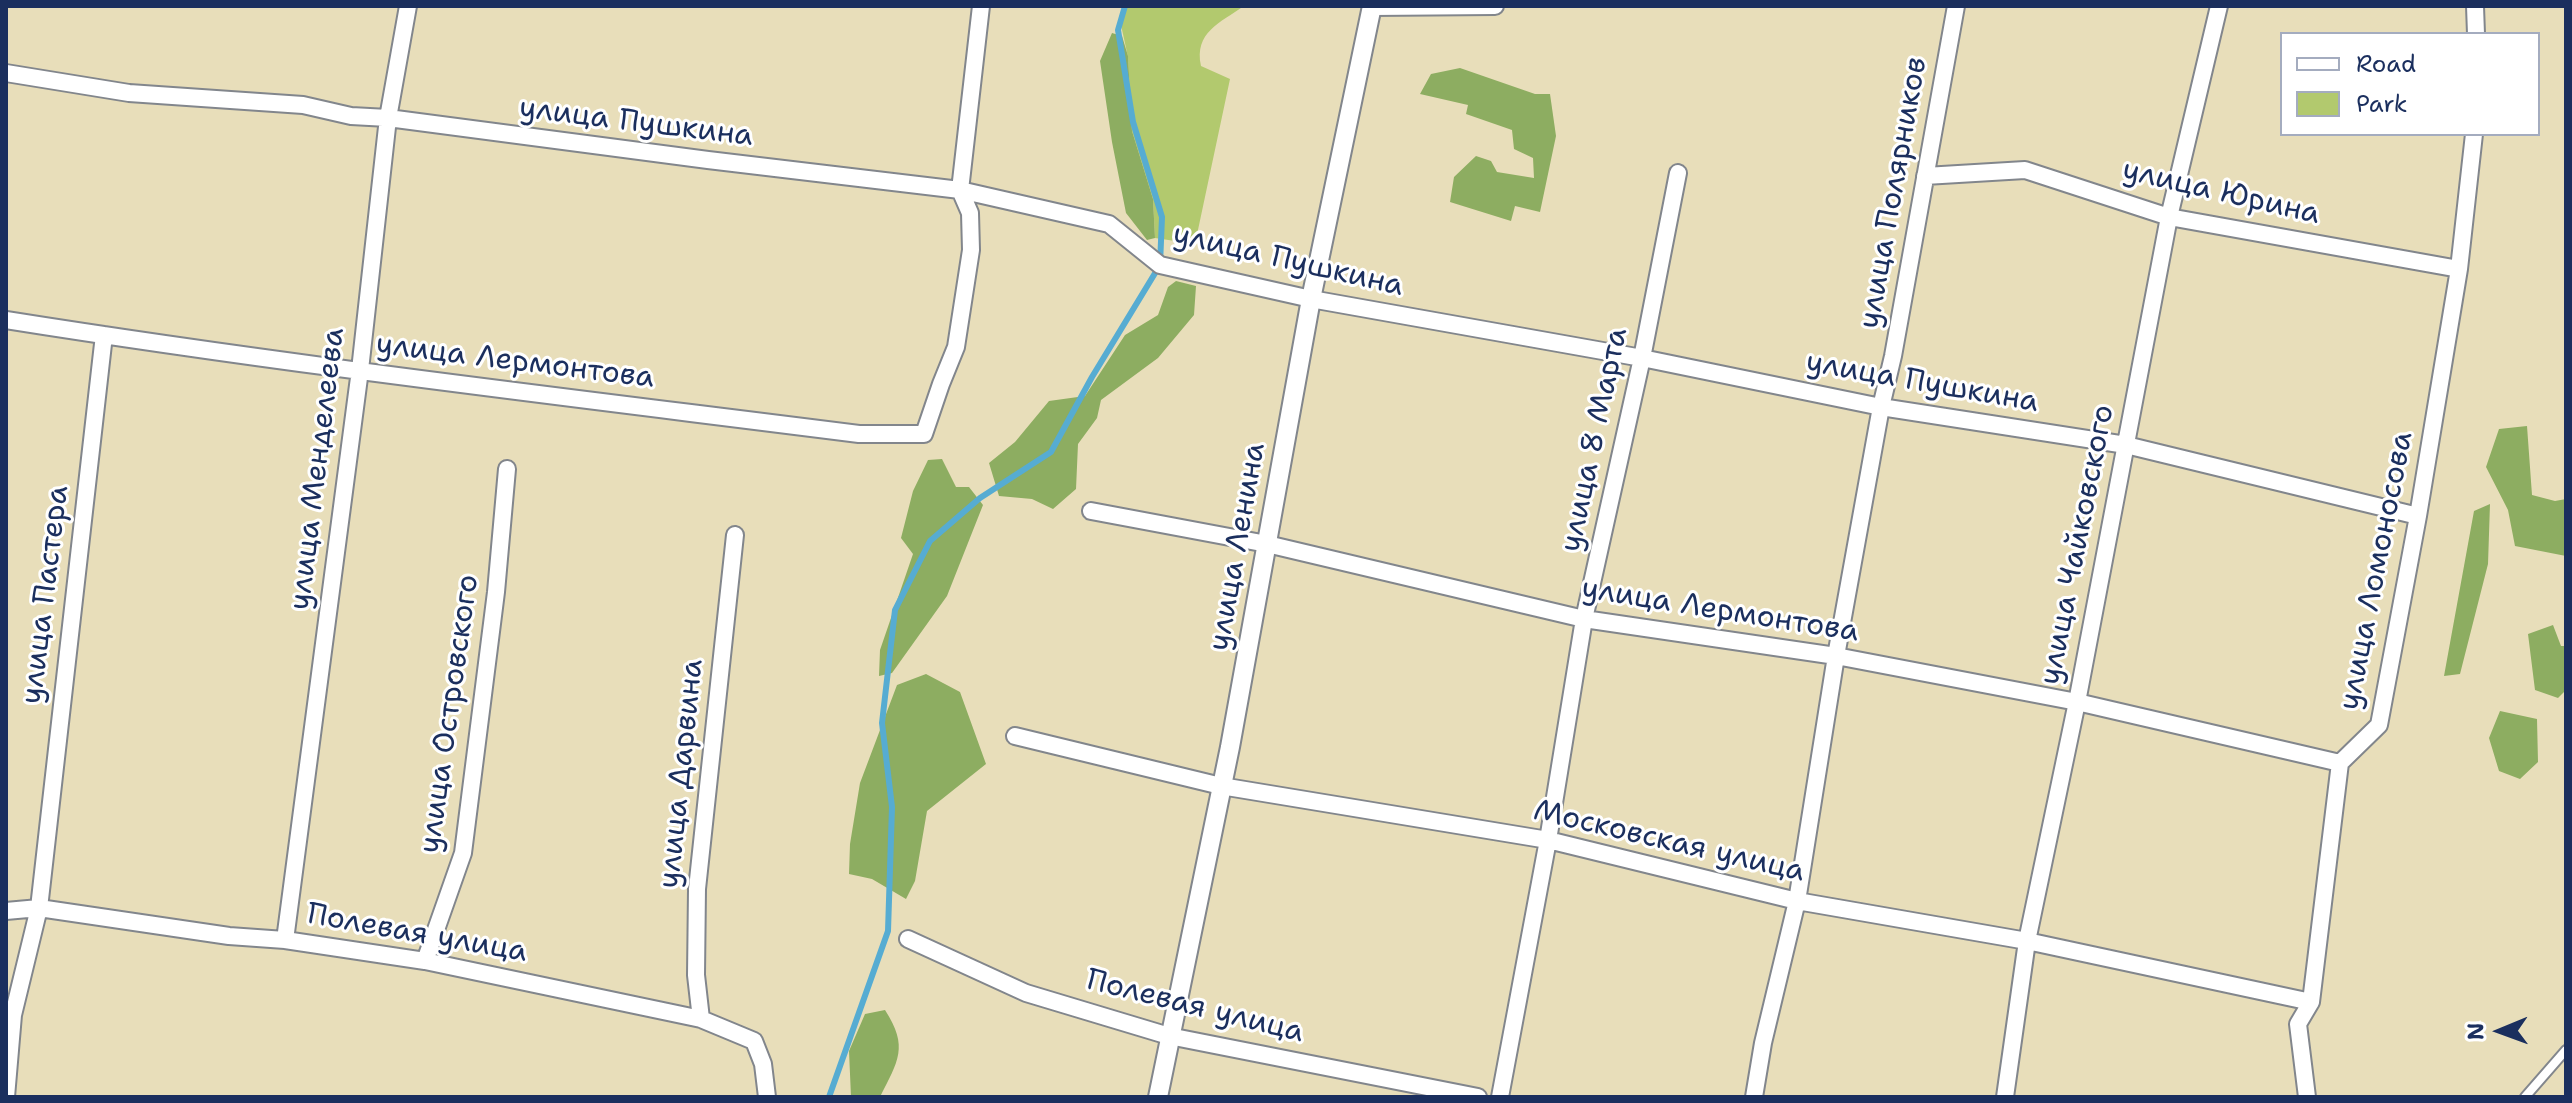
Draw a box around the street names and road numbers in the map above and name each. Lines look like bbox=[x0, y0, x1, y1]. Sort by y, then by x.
street label: улица Полярников bbox=[1852, 55, 1936, 331]
street label: улица Пушкина bbox=[517, 91, 755, 155]
street label: улица Юрина bbox=[2119, 153, 2323, 233]
street label: улица Пушкина bbox=[1169, 217, 1407, 305]
street label: улица 8 Марта bbox=[1554, 325, 1636, 555]
street label: улица Менделеева bbox=[283, 326, 353, 612]
street label: улица Лермонтова bbox=[374, 327, 656, 397]
street label: улица Пушкина bbox=[1803, 345, 2041, 421]
street label: улица Чайковского bbox=[2033, 402, 2123, 688]
street label: улица Ломоносова bbox=[2332, 429, 2422, 713]
street label: улица Ленина bbox=[1202, 440, 1274, 654]
street label: улица Пастера bbox=[15, 484, 77, 706]
street label: улица Лермонтова bbox=[1579, 571, 1861, 651]
street label: улица Островского bbox=[413, 572, 487, 856]
street label: улица Дарвина bbox=[652, 658, 712, 890]
street label: Московская улица bbox=[1530, 793, 1808, 891]
street label: Полевая улица bbox=[304, 897, 530, 971]
street label: Полевая улица bbox=[1083, 963, 1307, 1051]

